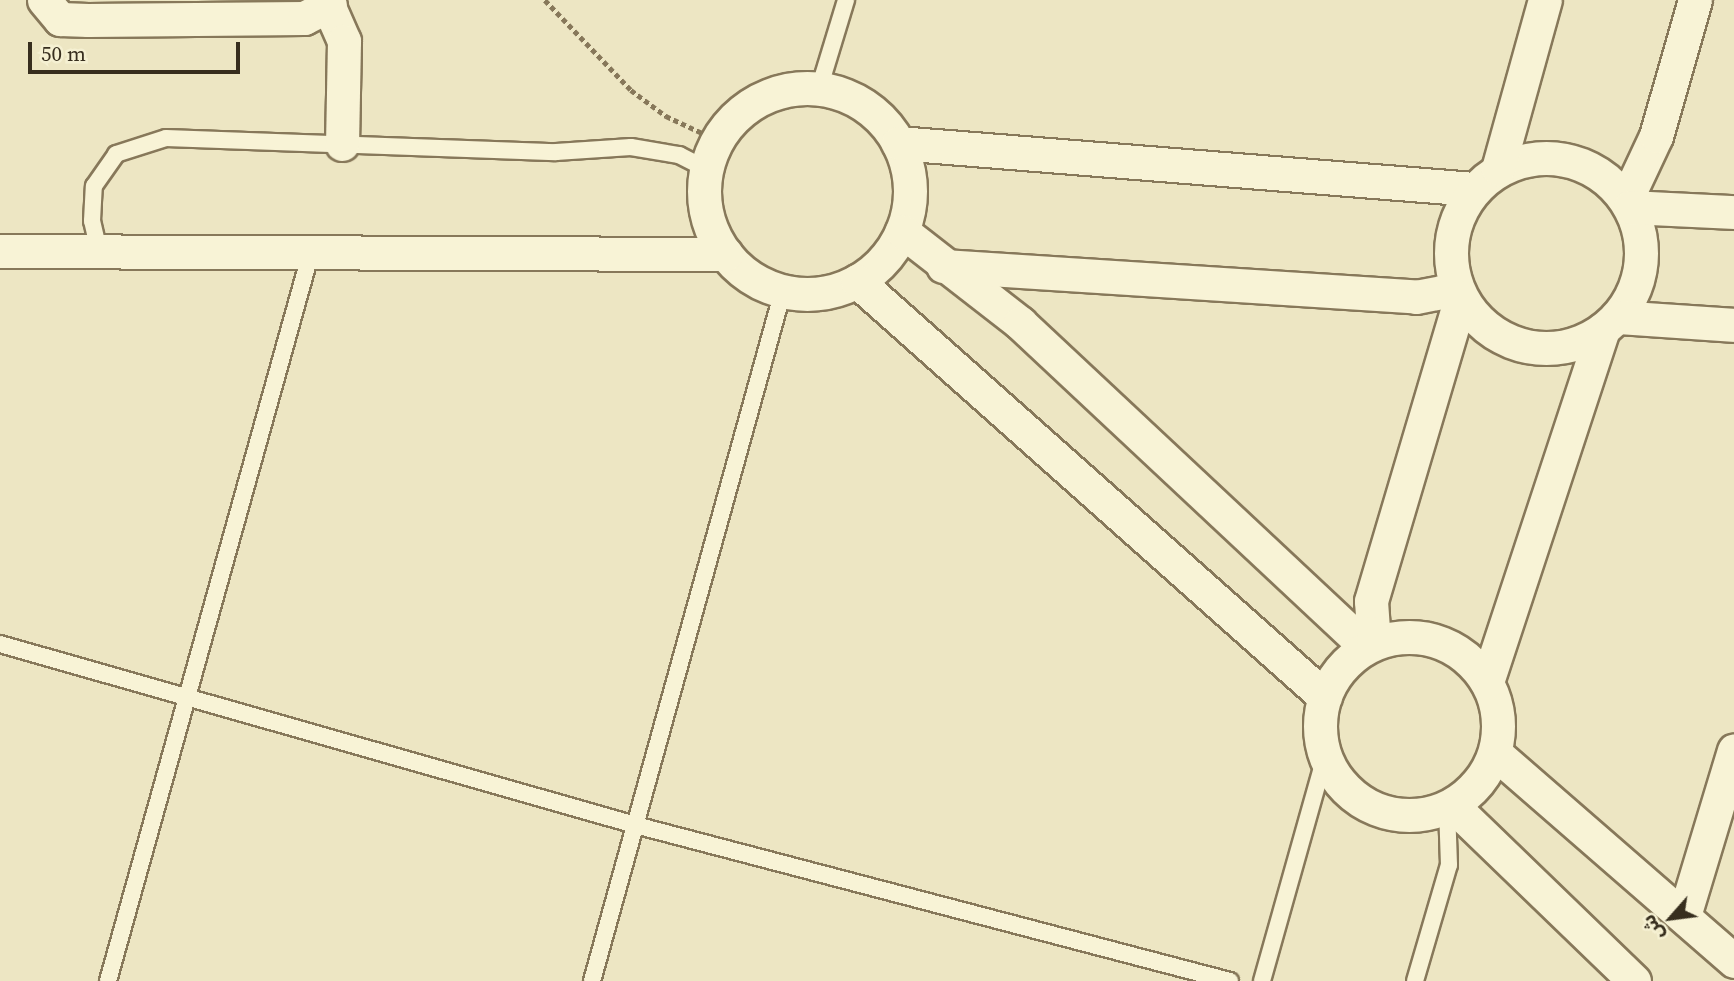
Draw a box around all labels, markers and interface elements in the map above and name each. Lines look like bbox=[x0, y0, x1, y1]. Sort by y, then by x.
scale bar bbox=[32, 28, 243, 72]
text: 50 m bbox=[41, 39, 86, 68]
north arrow bbox=[1636, 883, 1706, 953]
text: ش bbox=[1635, 910, 1670, 945]

